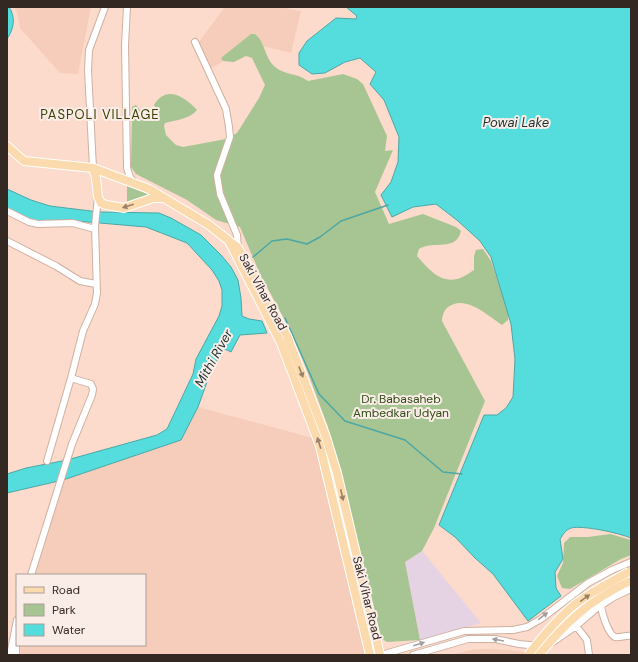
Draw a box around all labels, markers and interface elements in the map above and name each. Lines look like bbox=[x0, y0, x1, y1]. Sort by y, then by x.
district label: PASPOLI VILLAGE bbox=[40, 106, 160, 123]
water label: Powai Lake bbox=[483, 114, 549, 131]
one-way arrow bbox=[122, 203, 134, 209]
street label: Saki Vihar Road bbox=[235, 251, 291, 333]
water label: Mithi River bbox=[191, 325, 237, 390]
one-way arrow bbox=[298, 366, 304, 378]
park label: Dr. Babasaheb Ambedkar Udyan bbox=[353, 391, 449, 421]
one-way arrow bbox=[316, 437, 322, 449]
one-way arrow bbox=[339, 489, 345, 501]
street label: Saki Vihar Road bbox=[349, 555, 385, 641]
legend bbox=[16, 574, 146, 646]
text: Road bbox=[52, 582, 80, 598]
one-way arrow bbox=[579, 593, 590, 602]
text: Park bbox=[52, 602, 76, 618]
one-way arrow bbox=[538, 612, 549, 620]
text: Water bbox=[52, 622, 86, 638]
one-way arrow bbox=[492, 637, 504, 643]
one-way arrow bbox=[413, 641, 425, 647]

